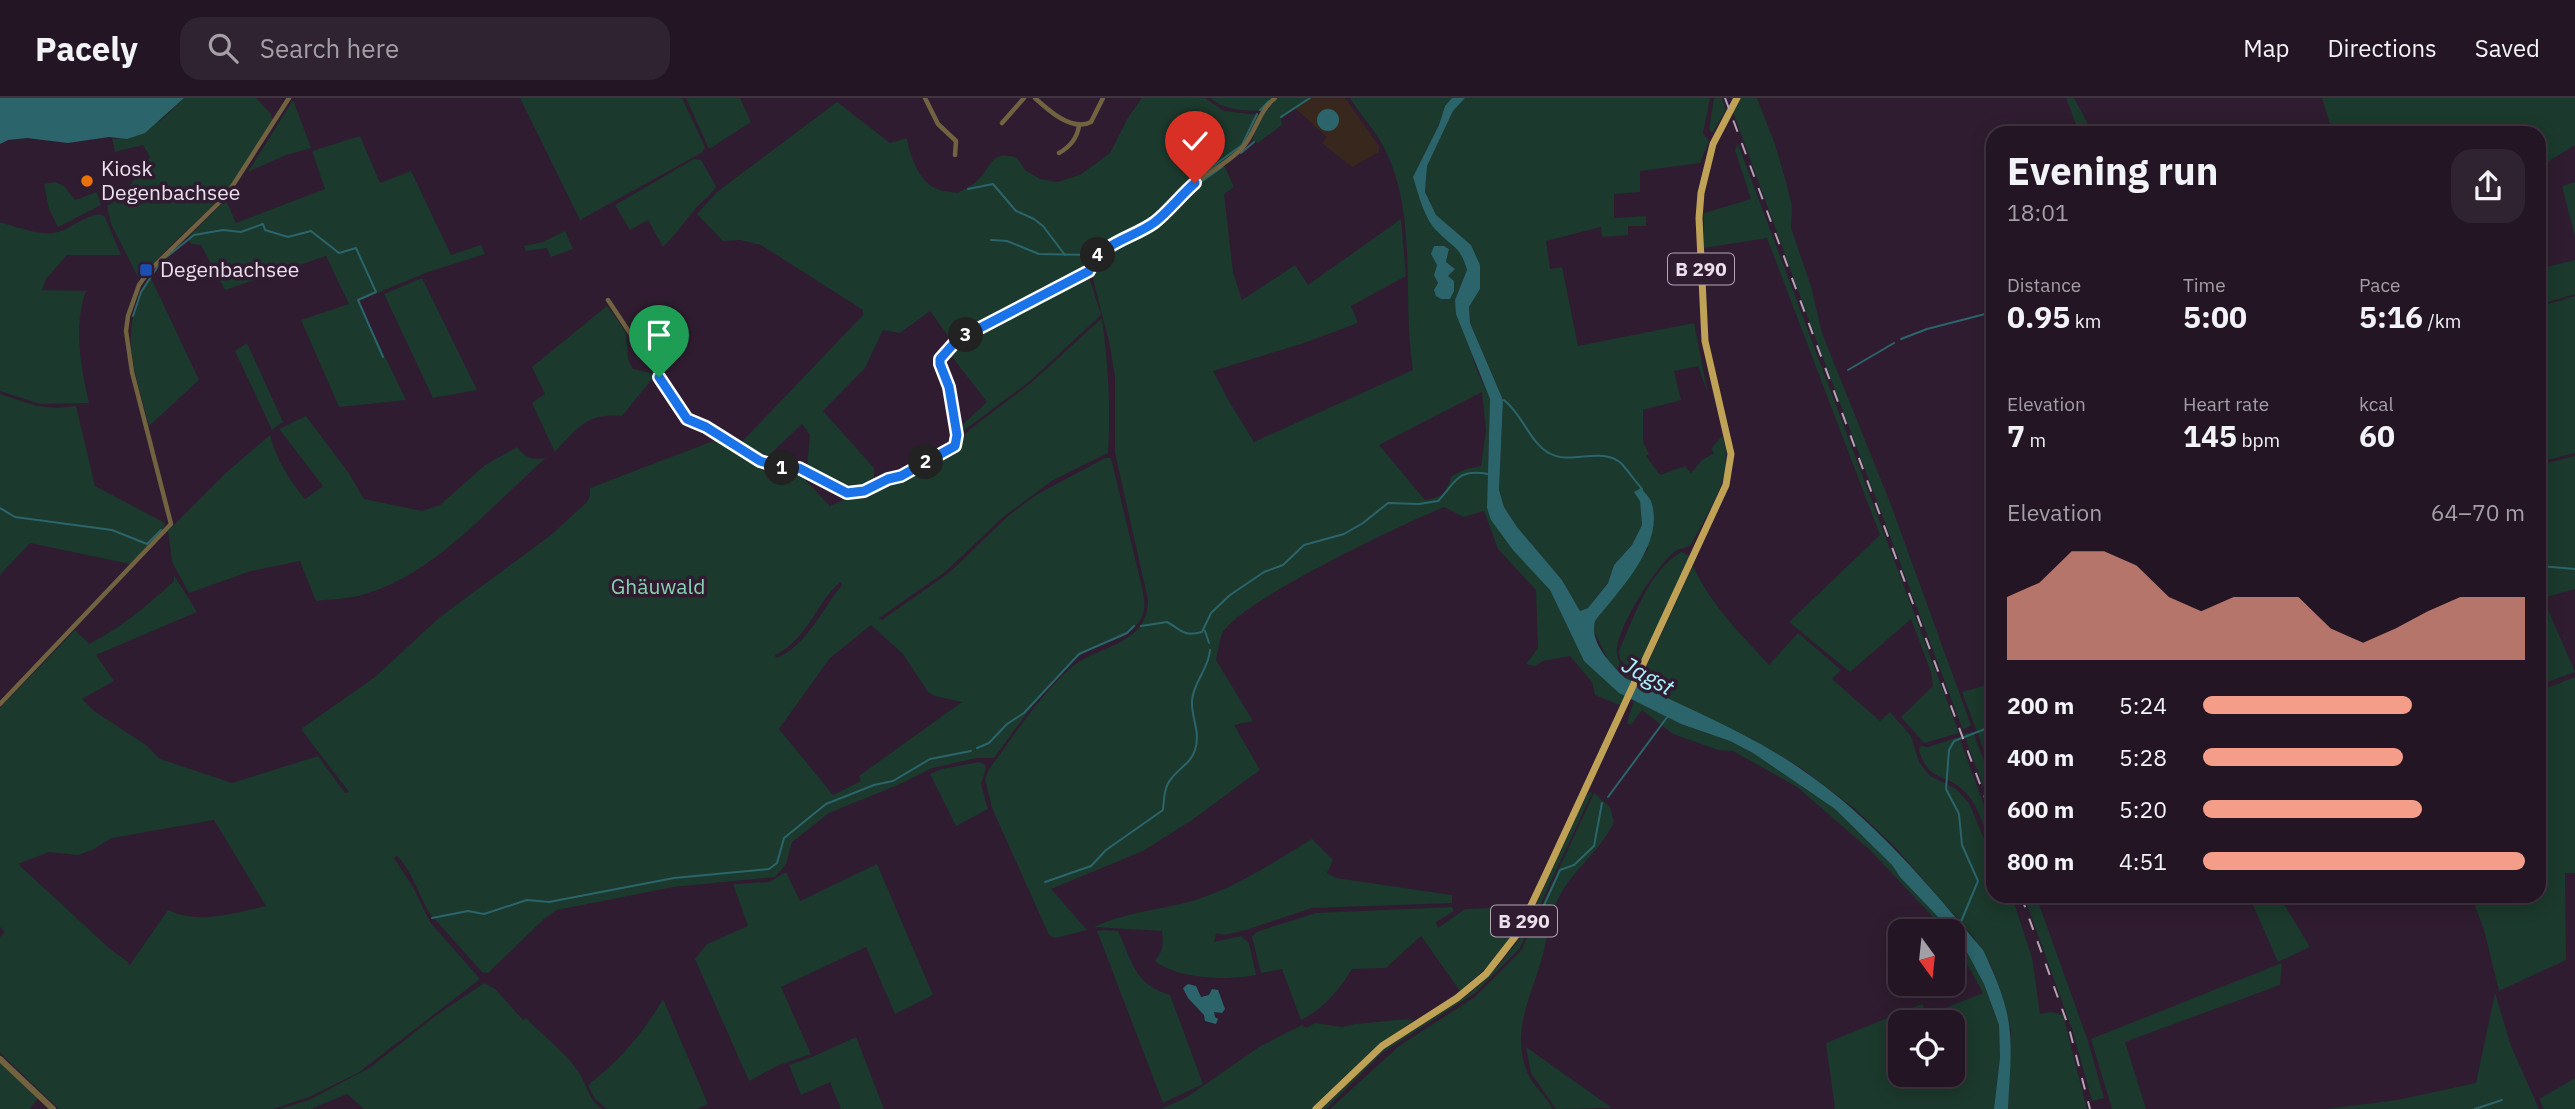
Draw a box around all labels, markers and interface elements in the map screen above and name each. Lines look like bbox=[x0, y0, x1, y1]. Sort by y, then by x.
search box bbox=[180, 17, 670, 80]
text: Pacely bbox=[35, 27, 138, 70]
icon: search bbox=[204, 29, 242, 67]
text: Search here bbox=[260, 31, 399, 65]
text: Map bbox=[2243, 32, 2289, 64]
text: Directions bbox=[2327, 32, 2437, 64]
text: Saved bbox=[2475, 32, 2540, 64]
pin bbox=[1165, 111, 1225, 183]
icon: check bbox=[1176, 122, 1214, 160]
text: Evening run bbox=[2007, 146, 2218, 195]
button: share bbox=[2451, 149, 2525, 223]
place label: Kiosk Degenbachsee bbox=[101, 154, 240, 206]
marker: Kiosk Degenbachsee bbox=[79, 173, 95, 189]
text: 18:01 bbox=[2007, 197, 2069, 227]
pin: 4 bbox=[1080, 238, 1116, 272]
text: 4 bbox=[1092, 242, 1103, 266]
road number: B 290 bbox=[1668, 253, 1734, 284]
place label: Degenbachsee bbox=[160, 255, 299, 283]
marker: Degenbachsee bbox=[138, 262, 154, 278]
text: Distance bbox=[2007, 273, 2081, 297]
text: Time bbox=[2183, 273, 2226, 297]
text: Pace bbox=[2359, 273, 2400, 297]
text: 0.95 bbox=[2007, 297, 2070, 336]
text: 5:00 bbox=[2183, 297, 2247, 336]
text: 5:16 bbox=[2359, 297, 2423, 336]
pin bbox=[629, 305, 689, 377]
text: km bbox=[2070, 309, 2101, 333]
text: /km bbox=[2423, 309, 2461, 333]
icon: arrive bbox=[640, 316, 678, 354]
pin: 3 bbox=[948, 317, 984, 352]
text: 3 bbox=[960, 322, 971, 346]
text: Elevation bbox=[2007, 392, 2086, 416]
text: Heart rate bbox=[2183, 392, 2269, 416]
text: kcal bbox=[2359, 392, 2394, 416]
text: 7 bbox=[2007, 416, 2025, 455]
text: 145 bbox=[2183, 416, 2237, 455]
text: 60 bbox=[2359, 416, 2395, 455]
text: m bbox=[2025, 428, 2046, 452]
text: bpm bbox=[2237, 428, 2280, 452]
pin: 2 bbox=[908, 444, 944, 480]
text: 2 bbox=[920, 449, 931, 473]
pin: 1 bbox=[764, 450, 800, 486]
text: 1 bbox=[776, 455, 787, 479]
text: Elevation bbox=[2007, 497, 2102, 527]
text: 64–70 m bbox=[2431, 497, 2525, 527]
park label: Ghäuwald bbox=[611, 572, 705, 600]
water label: Jagst bbox=[1617, 649, 1680, 702]
text: 200 m bbox=[2007, 690, 2074, 720]
text: 5:24 bbox=[2119, 690, 2167, 720]
text: 400 m bbox=[2007, 742, 2074, 772]
text: 5:28 bbox=[2119, 742, 2167, 772]
text: 600 m bbox=[2007, 794, 2074, 824]
text: 5:20 bbox=[2119, 794, 2167, 824]
text: 800 m bbox=[2007, 846, 2074, 876]
text: 4:51 bbox=[2119, 846, 2167, 876]
road number: B 290 bbox=[1491, 906, 1557, 936]
north arrow bbox=[1888, 919, 1965, 996]
map controls bbox=[1888, 919, 1965, 1087]
button: locate bbox=[1888, 1010, 1965, 1087]

